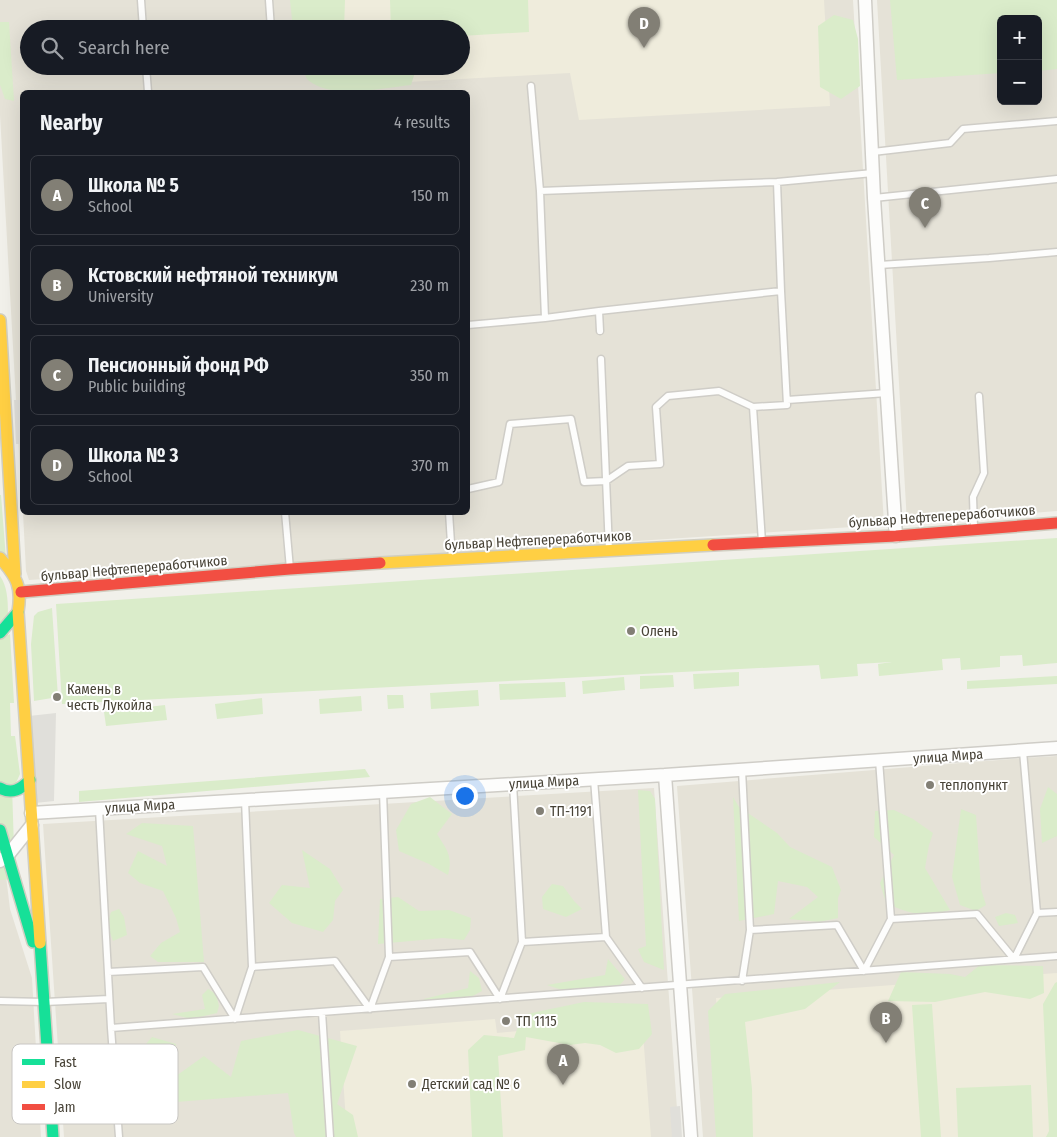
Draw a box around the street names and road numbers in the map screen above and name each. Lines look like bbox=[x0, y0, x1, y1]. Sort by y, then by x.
street label: бульвар Нефтепереработчиков bbox=[848, 501, 1036, 532]
street label: бульвар Нефтепереработчиков bbox=[444, 527, 632, 554]
street label: бульвар Нефтепереработчиков bbox=[40, 552, 228, 585]
street label: улица Мира bbox=[913, 746, 984, 767]
street label: улица Мира bbox=[509, 772, 580, 793]
street label: улица Мира bbox=[105, 796, 176, 817]

